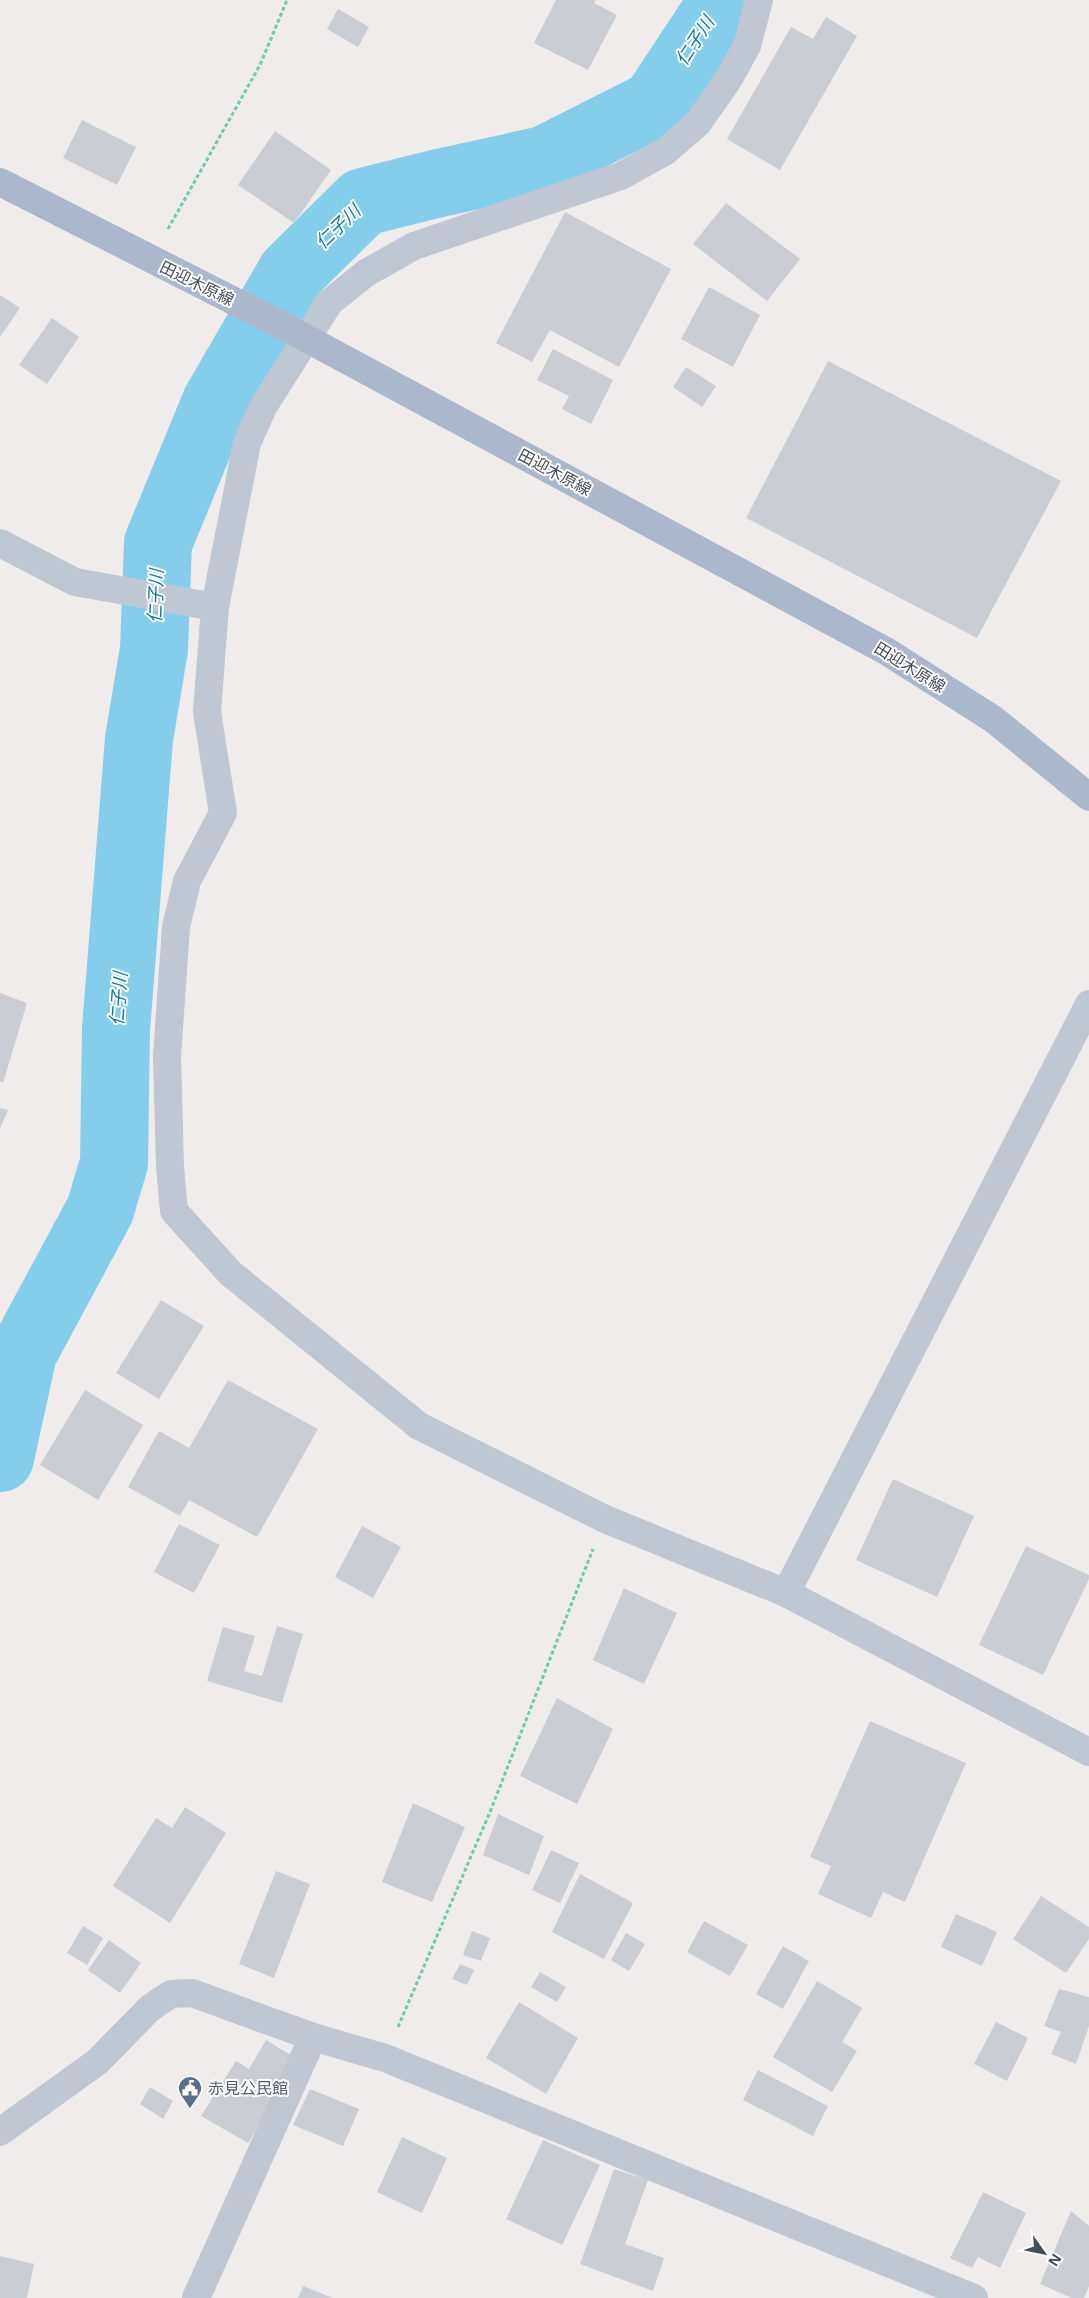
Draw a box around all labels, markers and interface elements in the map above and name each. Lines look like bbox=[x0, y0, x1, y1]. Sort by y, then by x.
water label: 仁子川 bbox=[669, 10, 720, 70]
water label: 仁子川 bbox=[310, 198, 367, 254]
street label: 田迎木原線 bbox=[156, 256, 238, 310]
street label: 田迎木原線 bbox=[515, 444, 595, 500]
water label: 仁子川 bbox=[142, 567, 168, 623]
street label: 田迎木原線 bbox=[870, 636, 950, 698]
water label: 仁子川 bbox=[104, 969, 132, 1027]
public building icon: 赤見公民館 bbox=[177, 2075, 203, 2109]
place label: 赤見公民館 bbox=[208, 2077, 288, 2099]
north arrow bbox=[1019, 2228, 1069, 2278]
text: N bbox=[1044, 2250, 1066, 2270]

